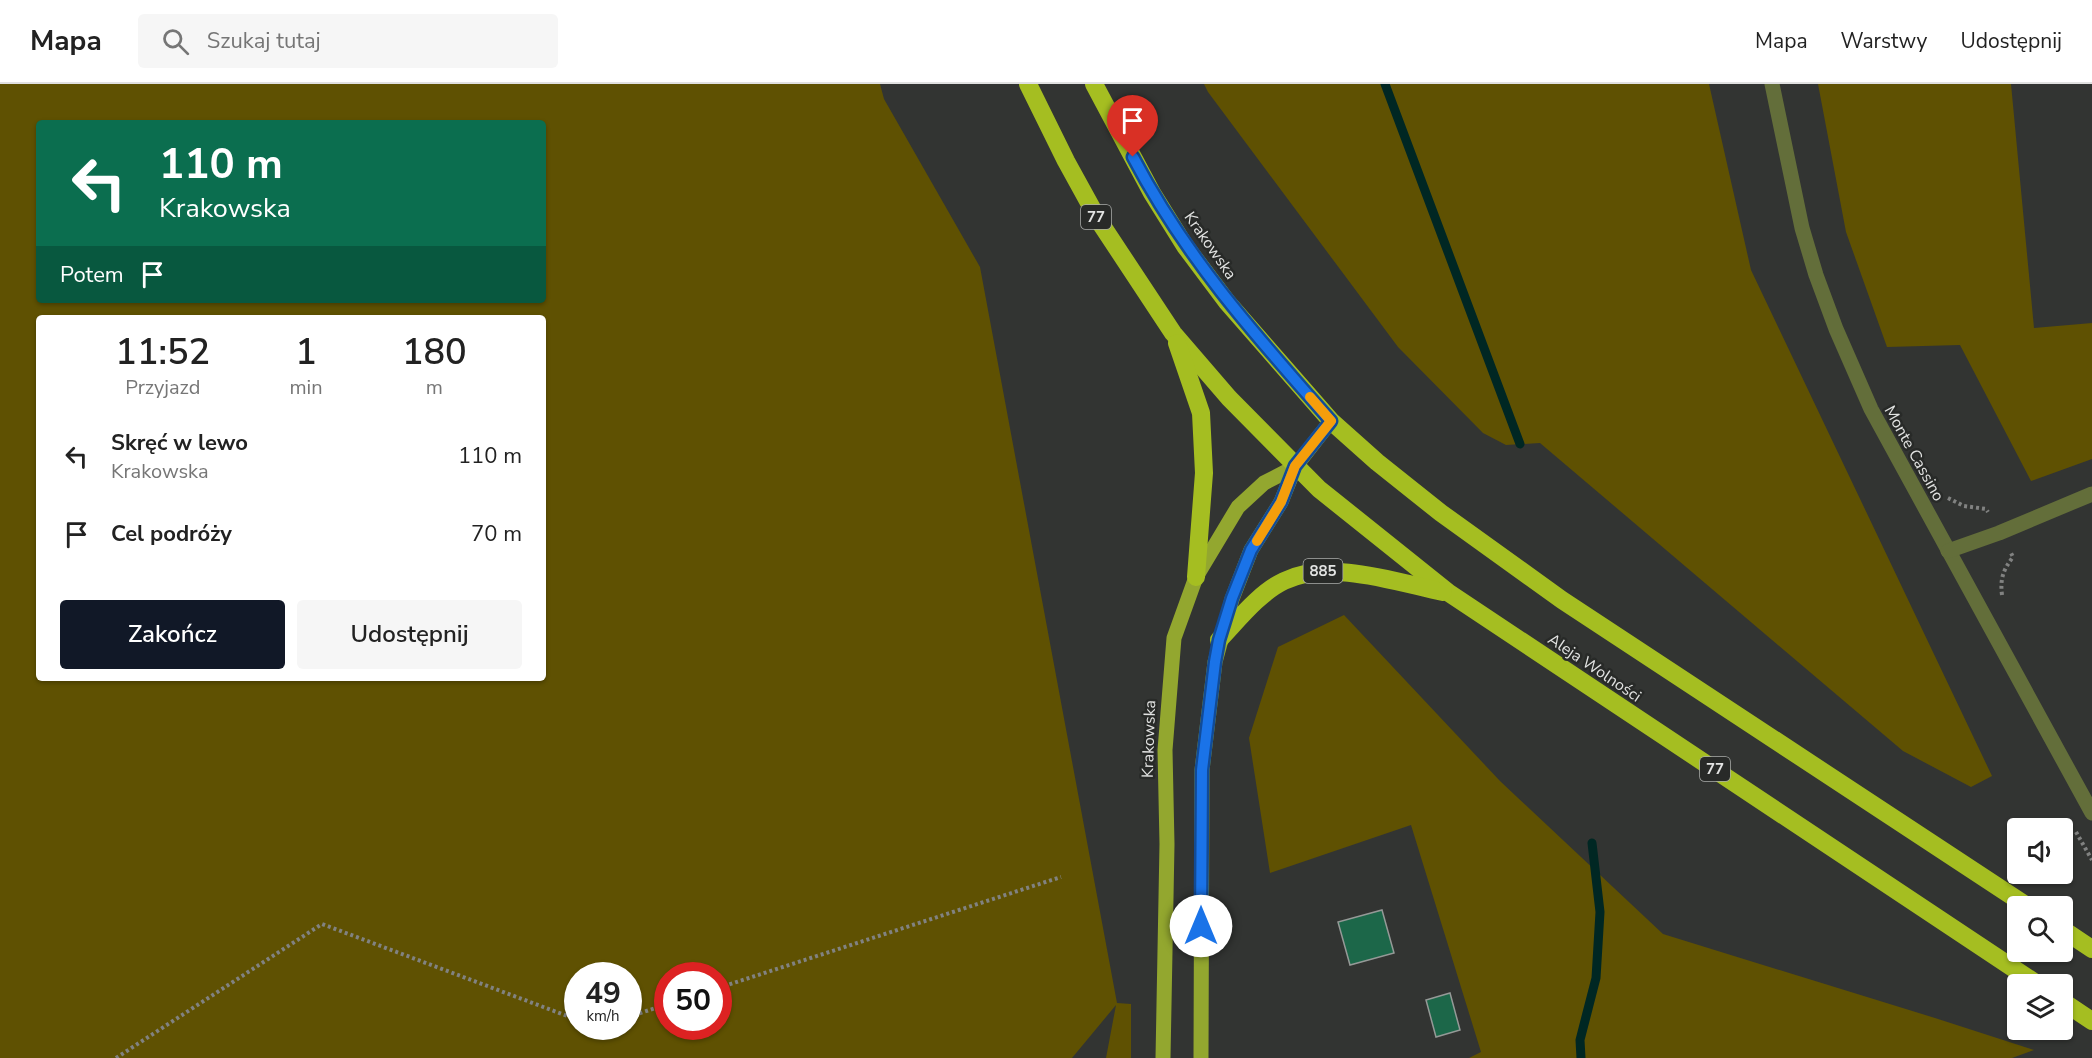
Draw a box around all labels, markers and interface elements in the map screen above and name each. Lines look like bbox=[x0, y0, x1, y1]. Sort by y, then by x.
search box bbox=[138, 14, 558, 68]
text: Mapa bbox=[30, 22, 102, 60]
icon: search bbox=[159, 25, 192, 58]
text: Szukaj tutaj bbox=[207, 26, 321, 56]
text: Mapa bbox=[1755, 27, 1808, 55]
text: Warstwy bbox=[1841, 27, 1927, 55]
text: Udostępnij bbox=[1960, 27, 2062, 55]
pin bbox=[1107, 95, 1158, 157]
icon: arrive bbox=[1116, 104, 1149, 137]
text: 110 m bbox=[159, 136, 283, 193]
icon: left bbox=[60, 144, 138, 222]
text: Krakowska bbox=[159, 190, 291, 227]
road number: 77 bbox=[1081, 205, 1111, 229]
street label: Krakowska bbox=[1179, 207, 1242, 284]
icon: arrive bbox=[136, 258, 169, 291]
text: Potem bbox=[60, 260, 124, 290]
text: 11:52 bbox=[115, 328, 210, 377]
text: 1 bbox=[295, 328, 317, 377]
text: 180 bbox=[402, 328, 467, 377]
text: Przyjazd bbox=[125, 374, 200, 401]
text: min bbox=[290, 374, 323, 401]
text: m bbox=[426, 374, 443, 401]
street label: Monte Cassino bbox=[1879, 402, 1949, 505]
text: Skręć w lewo bbox=[111, 428, 248, 458]
icon: left bbox=[60, 440, 93, 473]
text: 110 m bbox=[458, 441, 522, 471]
text: Krakowska bbox=[111, 458, 209, 485]
icon: arrive bbox=[60, 518, 93, 551]
text: Cel podróży bbox=[111, 519, 232, 549]
text: 70 m bbox=[471, 519, 522, 549]
road number: 885 bbox=[1304, 559, 1342, 583]
button: Zakończ bbox=[60, 600, 285, 669]
button: Udostępnij bbox=[297, 600, 522, 669]
street label: Aleja Wolności bbox=[1543, 628, 1645, 707]
street label: Krakowska bbox=[1137, 700, 1161, 778]
road number: 77 bbox=[1700, 757, 1730, 781]
map controls bbox=[2007, 818, 2073, 1040]
button: sound bbox=[2007, 818, 2073, 884]
position arrow bbox=[1169, 894, 1233, 958]
button: search bbox=[2007, 896, 2073, 962]
speed limit sign: 50 bbox=[654, 962, 732, 1040]
text: 49 bbox=[585, 973, 621, 1014]
button: layers bbox=[2007, 974, 2073, 1040]
text: km/h bbox=[586, 1006, 620, 1026]

